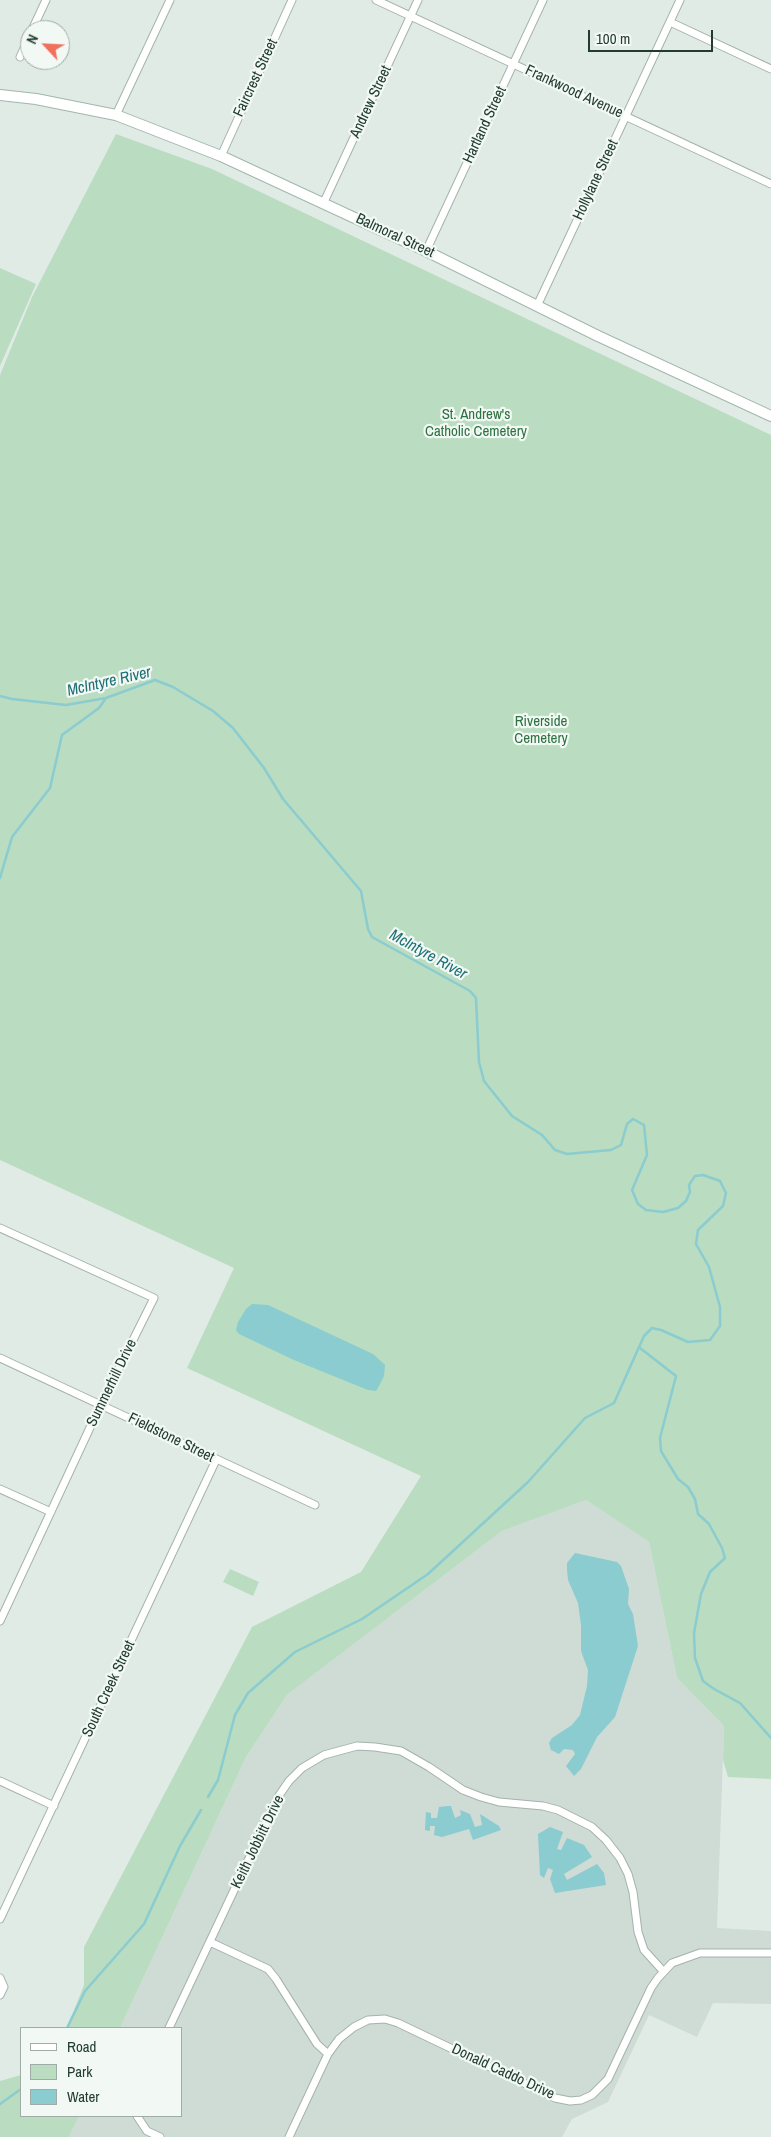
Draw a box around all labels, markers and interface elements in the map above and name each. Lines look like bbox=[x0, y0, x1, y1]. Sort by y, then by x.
north arrow bbox=[20, 20, 70, 70]
scale bar bbox=[591, 20, 716, 52]
text: 100 m bbox=[596, 28, 630, 49]
text: N bbox=[22, 32, 42, 47]
street label: Faircrest Street bbox=[230, 36, 282, 120]
street label: Frankwood Avenue bbox=[522, 61, 626, 123]
street label: Andrew Street bbox=[346, 63, 396, 141]
street label: Hartland Street bbox=[459, 84, 511, 166]
street label: Hollylane Street bbox=[569, 137, 623, 223]
street label: Balmoral Street bbox=[353, 210, 437, 262]
park label: St. Andrew's Catholic Cemetery bbox=[425, 406, 527, 441]
water label: McIntyre River bbox=[65, 663, 153, 701]
park label: Riverside Cemetery bbox=[514, 713, 568, 748]
water label: McIntyre River bbox=[386, 926, 470, 984]
street label: Summerhill Drive bbox=[83, 1336, 141, 1430]
street label: Fieldstone Street bbox=[125, 1409, 217, 1467]
street label: South Creek Street bbox=[79, 1638, 139, 1740]
street label: Keith Jobbitt Drive bbox=[228, 1792, 288, 1892]
legend bbox=[20, 2027, 182, 2117]
text: Road bbox=[67, 2036, 96, 2057]
street label: Donald Caddo Drive bbox=[449, 2040, 557, 2104]
text: Park bbox=[67, 2061, 92, 2082]
text: Water bbox=[67, 2086, 99, 2107]

